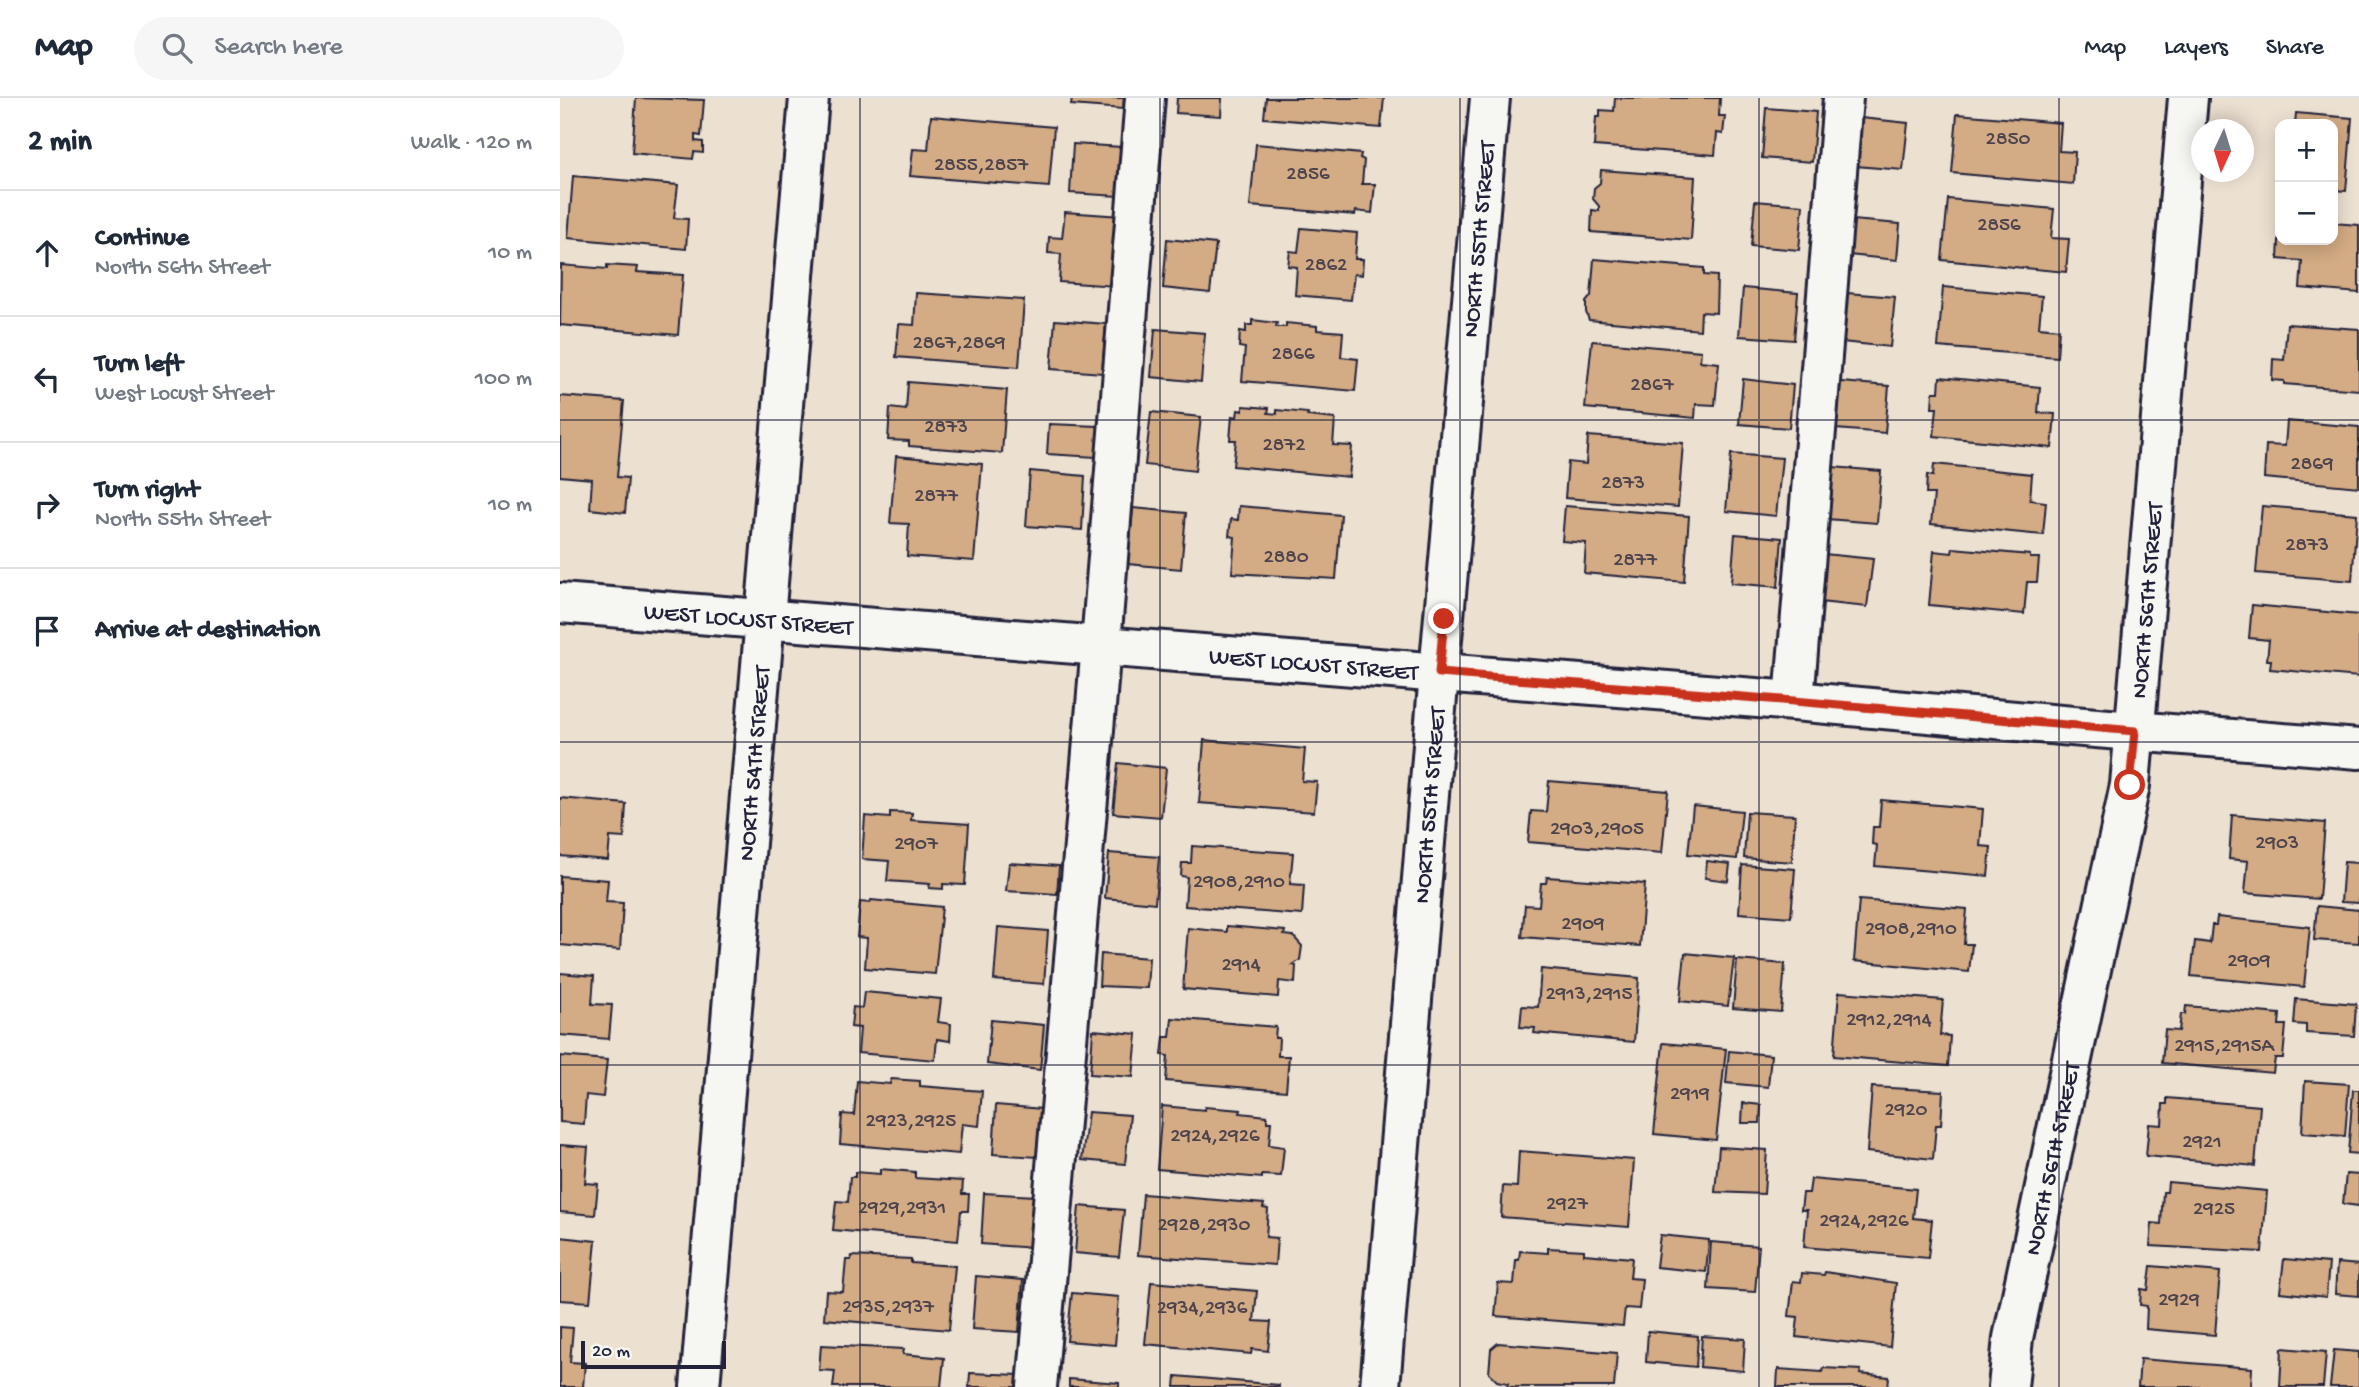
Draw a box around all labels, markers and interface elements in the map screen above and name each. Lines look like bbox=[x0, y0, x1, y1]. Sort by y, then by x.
search box bbox=[134, 17, 624, 80]
text: Map bbox=[35, 29, 92, 67]
icon: search bbox=[158, 29, 196, 67]
text: Search here bbox=[214, 33, 343, 64]
text: Map bbox=[2084, 34, 2126, 63]
text: Layers bbox=[2164, 34, 2228, 63]
text: Share bbox=[2266, 34, 2324, 63]
north arrow bbox=[2191, 119, 2254, 182]
map controls bbox=[2275, 119, 2338, 245]
button: + bbox=[2275, 119, 2338, 182]
text: 2 min bbox=[28, 126, 92, 161]
house number: 2850 bbox=[1986, 128, 2030, 153]
text: Walk · 120 m bbox=[411, 130, 532, 157]
street label: NORTH 55TH STREET bbox=[1458, 138, 1504, 339]
house number: 2855,2857 bbox=[934, 154, 1029, 179]
house number: 2856 bbox=[1286, 163, 1330, 188]
button: − bbox=[2275, 182, 2338, 245]
house number: 2856 bbox=[1977, 214, 2021, 239]
text: Continue bbox=[95, 224, 189, 255]
icon: ahead bbox=[28, 234, 66, 272]
text: 10 m bbox=[488, 240, 532, 267]
house number: 2862 bbox=[1305, 254, 1347, 279]
text: North 56th Street bbox=[95, 255, 270, 282]
house number: 2867,2869 bbox=[913, 332, 1006, 357]
house number: 2866 bbox=[1271, 343, 1315, 368]
text: Turn left bbox=[95, 350, 183, 381]
icon: left bbox=[28, 360, 66, 398]
text: 100 m bbox=[475, 366, 532, 393]
house number: 2867 bbox=[1630, 374, 1675, 399]
text: West Locust Street bbox=[95, 381, 273, 408]
house number: 2873 bbox=[924, 416, 968, 441]
house number: 2872 bbox=[1262, 434, 1306, 459]
house number: 2869 bbox=[2291, 453, 2334, 478]
house number: 2873 bbox=[1601, 472, 1645, 497]
text: Turn right bbox=[95, 476, 199, 507]
house number: 2877 bbox=[914, 485, 959, 510]
icon: right bbox=[28, 486, 66, 524]
text: 10 m bbox=[488, 492, 532, 519]
street label: NORTH 56TH STREET bbox=[2126, 499, 2172, 700]
text: North 55th Street bbox=[95, 507, 270, 534]
house number: 2873 bbox=[2285, 534, 2329, 559]
house number: 2880 bbox=[1263, 546, 1309, 571]
house number: 2877 bbox=[1613, 549, 1658, 574]
street label: WEST LOCUST STREET bbox=[642, 599, 856, 644]
route end bbox=[1428, 603, 1459, 634]
icon: arrive bbox=[28, 612, 66, 650]
text: Arrive at destination bbox=[95, 616, 320, 647]
street label: WEST LOCUST STREET bbox=[1208, 644, 1421, 689]
street label: NORTH 54TH STREET bbox=[734, 663, 779, 862]
street label: NORTH 55TH STREET bbox=[1409, 704, 1454, 905]
route start bbox=[2114, 769, 2145, 800]
house number: 2903,2905 bbox=[1550, 818, 1644, 843]
house number: 2903 bbox=[2255, 832, 2299, 857]
house number: 2907 bbox=[894, 833, 939, 858]
house number: 2908,2910 bbox=[1193, 871, 1285, 896]
house number: 2909 bbox=[1561, 913, 1605, 938]
house number: 2908,2910 bbox=[1865, 918, 1957, 943]
house number: 2909 bbox=[2227, 950, 2271, 975]
house number: 2914 bbox=[1221, 954, 1261, 979]
house number: 2913,2915 bbox=[1545, 983, 1633, 1008]
house number: 2912,2914 bbox=[1846, 1009, 1932, 1034]
house number: 2915,2915A bbox=[2174, 1035, 2275, 1060]
street label: NORTH 56TH STREET bbox=[2020, 1058, 2089, 1258]
house number: 2919 bbox=[1670, 1083, 1710, 1108]
house number: 2920 bbox=[1884, 1099, 1928, 1124]
house number: 2923,2925 bbox=[866, 1110, 956, 1135]
house number: 2924,2926 bbox=[1170, 1125, 1260, 1150]
house number: 2921 bbox=[2182, 1131, 2222, 1156]
house number: 2927 bbox=[1546, 1193, 1589, 1218]
house number: 2929,2931 bbox=[858, 1197, 946, 1222]
house number: 2925 bbox=[2193, 1198, 2235, 1223]
house number: 2924,2926 bbox=[1819, 1210, 1909, 1235]
house number: 2928,2930 bbox=[1158, 1214, 1250, 1239]
house number: 2929 bbox=[2158, 1289, 2200, 1314]
house number: 2935,2937 bbox=[842, 1296, 935, 1321]
house number: 2934,2936 bbox=[1157, 1297, 1248, 1322]
scale bar bbox=[581, 1338, 726, 1370]
text: 20 m bbox=[592, 1341, 630, 1364]

